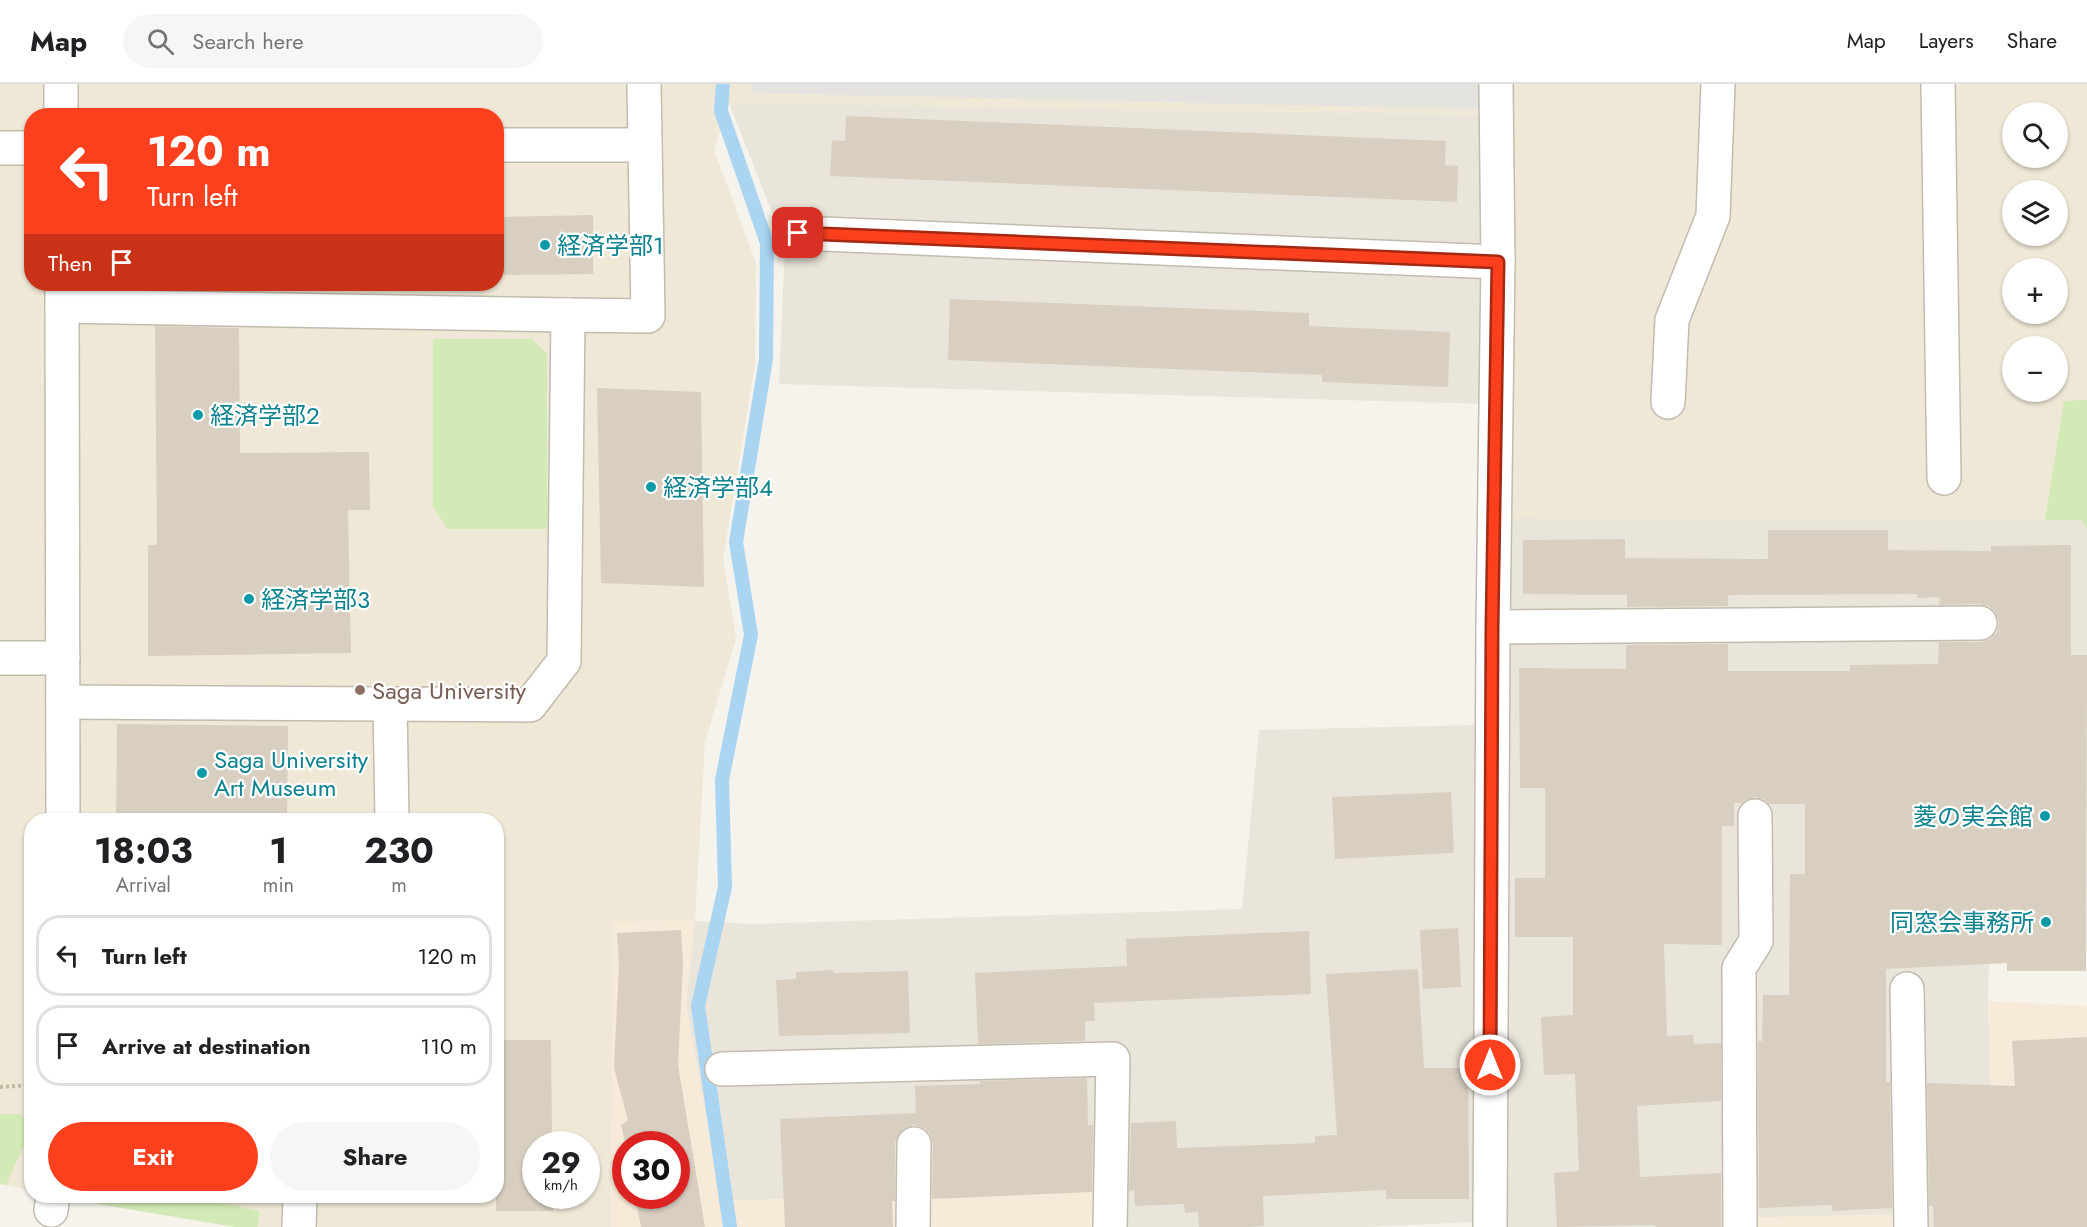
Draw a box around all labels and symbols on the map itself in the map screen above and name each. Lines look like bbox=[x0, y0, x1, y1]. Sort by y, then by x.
pin bbox=[772, 207, 823, 258]
place label: 経済学部1 bbox=[557, 228, 664, 263]
marker: 経済学部1 bbox=[538, 238, 552, 252]
place label: 経済学部2 bbox=[210, 398, 320, 433]
marker: 経済学部2 bbox=[191, 408, 205, 422]
place label: 経済学部4 bbox=[663, 470, 773, 505]
marker: 経済学部4 bbox=[644, 480, 658, 494]
place label: 経済学部3 bbox=[261, 582, 370, 617]
marker: 経済学部3 bbox=[242, 592, 256, 606]
place label: Saga University bbox=[372, 673, 526, 708]
marker: Saga University bbox=[353, 683, 367, 697]
place label: Saga University Art Museum bbox=[214, 742, 368, 805]
marker: Saga University Art Museum bbox=[195, 766, 209, 780]
place label: 菱の実会館 bbox=[1913, 799, 2033, 834]
marker: 菱の実会館 bbox=[2038, 809, 2052, 823]
place label: 同窓会事務所 bbox=[1890, 905, 2034, 940]
marker: 同窓会事務所 bbox=[2039, 915, 2053, 929]
position arrow bbox=[1458, 1033, 1522, 1097]
speed limit sign: 30 bbox=[612, 1131, 690, 1209]

